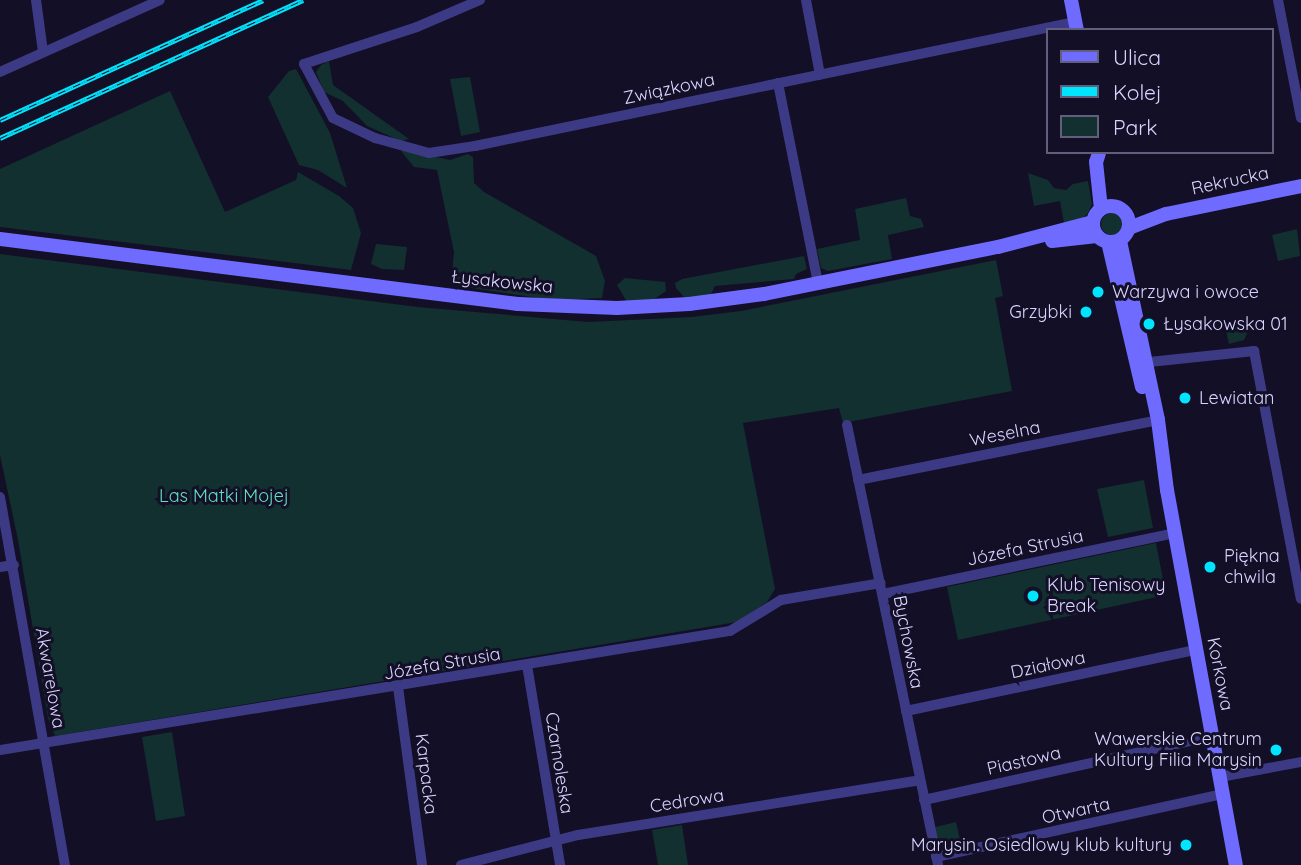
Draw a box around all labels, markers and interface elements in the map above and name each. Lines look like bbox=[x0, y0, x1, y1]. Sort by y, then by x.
legend bbox=[1046, 28, 1273, 154]
text: Ulica bbox=[1113, 44, 1161, 70]
street label: Związkowa bbox=[621, 69, 717, 109]
text: Kolej bbox=[1113, 79, 1162, 105]
text: Park bbox=[1113, 114, 1157, 140]
street label: Rekrucka bbox=[1189, 162, 1271, 200]
street label: Łysakowska bbox=[450, 266, 554, 298]
place label: Warzywa i owoce bbox=[1112, 281, 1259, 303]
marker: Warzywa i owoce bbox=[1090, 284, 1106, 300]
place label: Grzybki bbox=[1009, 301, 1072, 323]
marker: Grzybki bbox=[1078, 304, 1094, 320]
place label: Łysakowska 01 bbox=[1163, 313, 1288, 335]
marker: Łysakowska 01 bbox=[1141, 316, 1157, 332]
place label: Lewiatan bbox=[1199, 387, 1274, 409]
marker: Lewiatan bbox=[1177, 390, 1193, 406]
street label: Weselna bbox=[968, 417, 1042, 451]
park label: Las Matki Mojej bbox=[159, 485, 289, 507]
street label: Józefa Strusia bbox=[965, 525, 1085, 571]
place label: Piękna chwila bbox=[1224, 546, 1280, 588]
marker: Piękna chwila bbox=[1202, 559, 1218, 575]
place label: Klub Tenisowy Break bbox=[1047, 575, 1165, 618]
marker: Klub Tenisowy Break bbox=[1025, 588, 1041, 604]
street label: Bychowska bbox=[888, 593, 928, 691]
street label: Akwarelowa bbox=[31, 626, 69, 730]
street label: Korkowa bbox=[1202, 636, 1238, 712]
street label: Józefa Strusia bbox=[382, 643, 502, 685]
street label: Działowa bbox=[1009, 647, 1087, 683]
street label: Czarnoleska bbox=[540, 711, 578, 815]
place label: Wawerskie Centrum Kultury Filia Marysin bbox=[1094, 729, 1262, 772]
street label: Karpacka bbox=[410, 732, 442, 816]
street label: Piastowa bbox=[985, 742, 1063, 780]
marker: Wawerskie Centrum Kultury Filia Marysin bbox=[1268, 742, 1284, 758]
street label: Cedrowa bbox=[648, 784, 726, 818]
street label: Otwarta bbox=[1040, 793, 1112, 829]
place label: Marysin. Osiedlowy klub kultury bbox=[911, 834, 1172, 856]
marker: Marysin. Osiedlowy klub kultury bbox=[1178, 837, 1194, 853]

